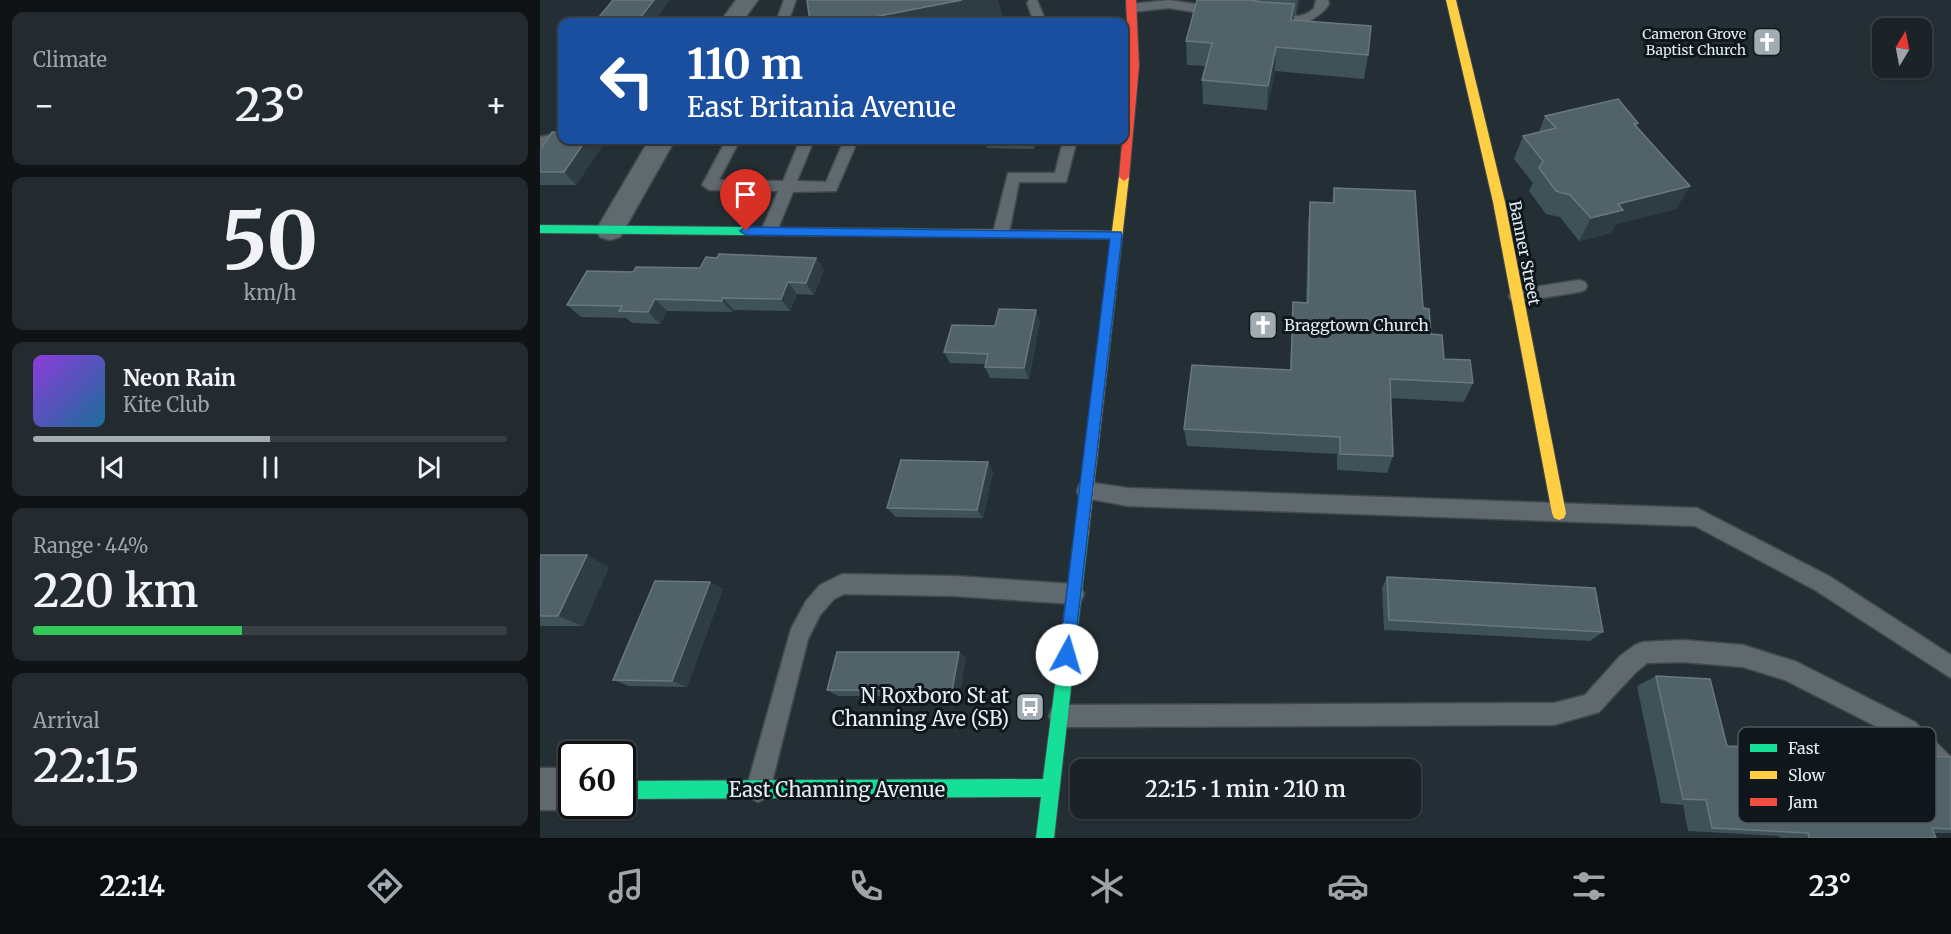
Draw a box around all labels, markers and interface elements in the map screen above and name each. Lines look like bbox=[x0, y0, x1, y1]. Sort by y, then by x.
north arrow bbox=[1872, 18, 1932, 78]
map controls bbox=[1872, 18, 1932, 78]
place label: Cameron Grove Baptist Church bbox=[1642, 25, 1746, 59]
church icon: Cameron Grove Baptist Church bbox=[1751, 26, 1783, 58]
text: 110 m bbox=[687, 38, 803, 90]
icon: left bbox=[588, 42, 666, 120]
text: Climate bbox=[33, 47, 107, 72]
text: 23° bbox=[235, 77, 305, 133]
text: − bbox=[33, 85, 55, 126]
text: + bbox=[485, 85, 507, 126]
text: East Britania Avenue bbox=[687, 90, 956, 124]
pin bbox=[720, 169, 771, 231]
icon: arrive bbox=[729, 178, 762, 211]
text: 50 bbox=[222, 192, 318, 290]
street label: Banner Street bbox=[1505, 199, 1545, 308]
text: km/h bbox=[244, 280, 296, 305]
church icon: Braggtown Church bbox=[1247, 309, 1279, 341]
place label: Braggtown Church bbox=[1284, 315, 1429, 335]
text: Neon Rain bbox=[123, 364, 236, 392]
text: Kite Club bbox=[123, 392, 209, 417]
icon: previous bbox=[96, 451, 129, 484]
icon: pause bbox=[254, 451, 287, 484]
icon: next bbox=[412, 451, 445, 484]
text: Range · 44% bbox=[33, 533, 148, 558]
text: 220 km bbox=[33, 563, 198, 619]
position arrow bbox=[1035, 623, 1099, 687]
place label: N Roxboro St at Channing Ave (SB) bbox=[832, 683, 1009, 731]
bus stop icon: N Roxboro St at Channing Ave (SB) bbox=[1014, 691, 1046, 723]
text: Arrival bbox=[33, 708, 100, 733]
legend bbox=[1738, 727, 1936, 823]
text: 22:15 bbox=[33, 738, 140, 794]
text: Fast bbox=[1788, 738, 1821, 758]
speed limit sign: 60 bbox=[558, 741, 636, 819]
text: Slow bbox=[1788, 765, 1826, 785]
text: 22:15 · 1 min · 210 m bbox=[1145, 775, 1346, 803]
street label: East Channing Avenue bbox=[729, 777, 945, 802]
text: Jam bbox=[1787, 792, 1818, 812]
icon: directions bbox=[364, 865, 406, 907]
icon: music bbox=[605, 865, 647, 907]
icon: phone bbox=[845, 865, 887, 907]
icon: climate bbox=[1086, 865, 1128, 907]
icon: car bbox=[1327, 865, 1369, 907]
icon: filters bbox=[1568, 865, 1610, 907]
text: 22:14 bbox=[99, 869, 165, 903]
text: 23° bbox=[1809, 869, 1852, 903]

